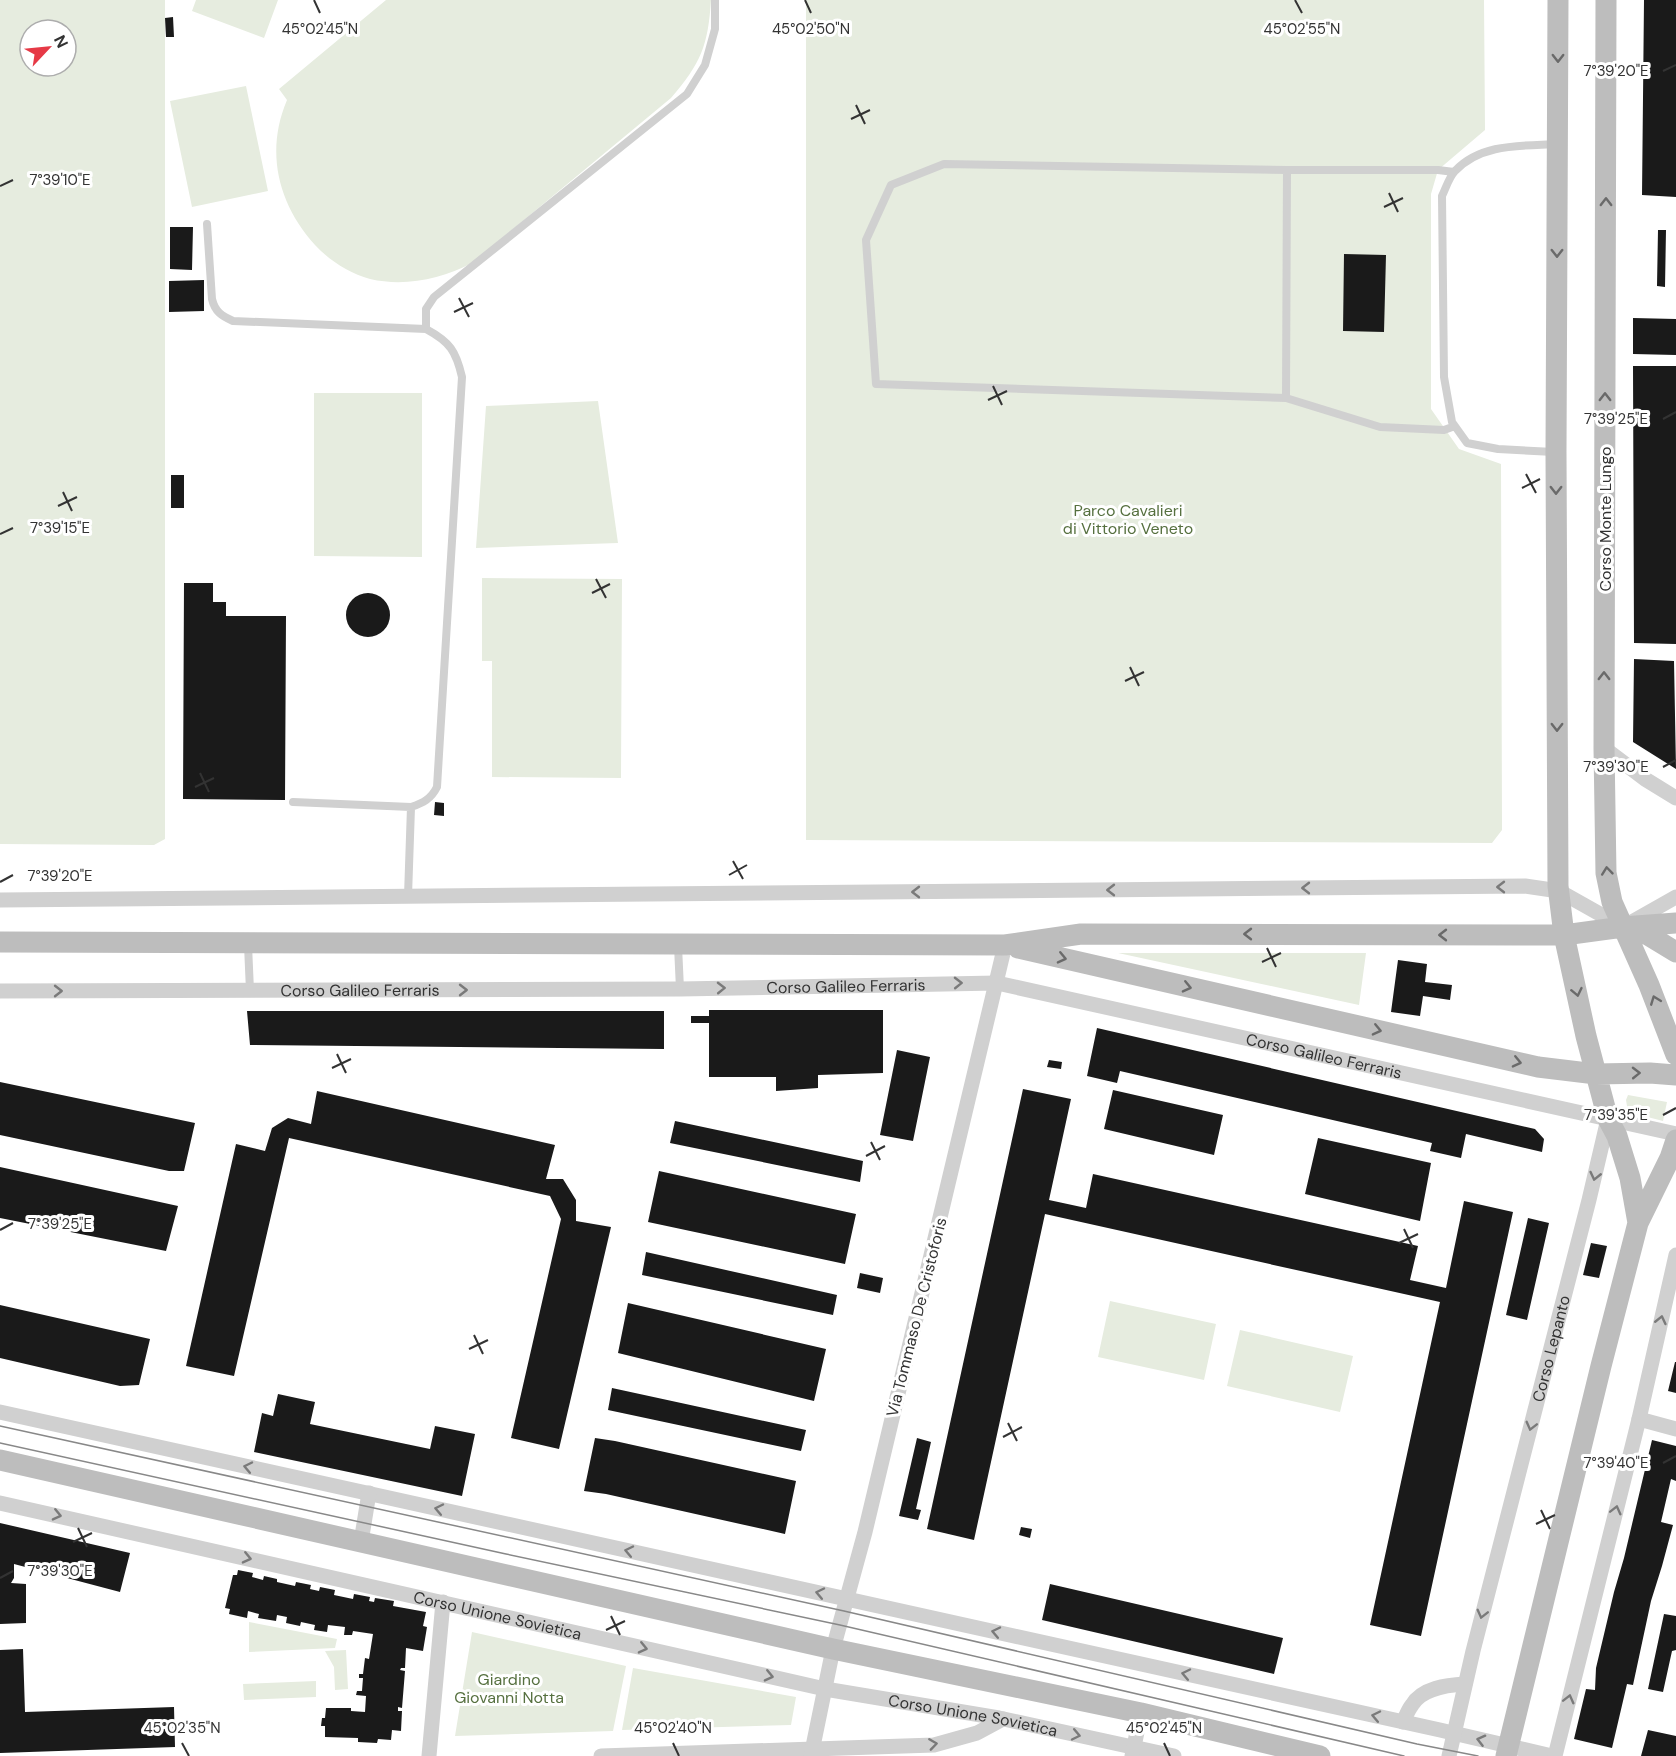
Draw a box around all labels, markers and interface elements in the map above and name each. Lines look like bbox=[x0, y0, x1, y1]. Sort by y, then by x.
north arrow bbox=[18, 18, 78, 78]
text: 45°02'45"N bbox=[282, 19, 358, 39]
text: 45°02'50"N bbox=[772, 19, 850, 39]
text: 45°02'55"N bbox=[1264, 19, 1340, 39]
text: N bbox=[49, 32, 73, 51]
one-way arrow bbox=[1552, 54, 1564, 63]
text: 7°39'20"E bbox=[1584, 61, 1648, 81]
text: 7°39'10"E bbox=[29, 170, 91, 190]
one-way arrow bbox=[1600, 198, 1612, 207]
one-way arrow bbox=[1551, 249, 1563, 258]
one-way arrow bbox=[1599, 393, 1611, 402]
text: 7°39'25"E bbox=[1584, 409, 1648, 429]
street label: Corso Monte Lungo bbox=[1595, 446, 1616, 592]
one-way arrow bbox=[1550, 486, 1562, 495]
park label: Parco Cavalieri di Vittorio Veneto bbox=[1063, 500, 1193, 539]
text: 7°39'15"E bbox=[30, 518, 90, 538]
one-way arrow bbox=[1598, 672, 1611, 681]
one-way arrow bbox=[1551, 723, 1563, 732]
text: 7°39'30"E bbox=[1583, 757, 1649, 777]
text: 7°39'20"E bbox=[28, 866, 92, 886]
one-way arrow bbox=[1601, 867, 1613, 876]
one-way arrow bbox=[1496, 881, 1505, 893]
one-way arrow bbox=[1301, 882, 1310, 894]
one-way arrow bbox=[1106, 884, 1115, 896]
one-way arrow bbox=[911, 886, 920, 898]
one-way arrow bbox=[1243, 928, 1252, 940]
one-way arrow bbox=[1438, 929, 1447, 941]
one-way arrow bbox=[1057, 951, 1067, 964]
street label: Corso Galileo Ferraris bbox=[766, 974, 926, 998]
one-way arrow bbox=[954, 977, 963, 990]
one-way arrow bbox=[1182, 979, 1192, 992]
street label: Corso Galileo Ferraris bbox=[280, 980, 440, 1001]
one-way arrow bbox=[717, 982, 726, 995]
one-way arrow bbox=[459, 984, 468, 996]
one-way arrow bbox=[54, 985, 63, 997]
one-way arrow bbox=[1569, 987, 1582, 997]
one-way arrow bbox=[1650, 996, 1662, 1007]
one-way arrow bbox=[1372, 1023, 1382, 1036]
street label: Corso Galileo Ferraris bbox=[1244, 1029, 1404, 1084]
one-way arrow bbox=[1512, 1055, 1522, 1068]
one-way arrow bbox=[1632, 1067, 1641, 1080]
text: 7°39'35"E bbox=[1584, 1105, 1648, 1125]
one-way arrow bbox=[1589, 1170, 1602, 1180]
text: 7°39'25"E bbox=[28, 1214, 92, 1234]
street label: Via Tommaso De Cristoforis bbox=[882, 1215, 951, 1419]
street label: Corso Lepanto bbox=[1527, 1293, 1575, 1404]
one-way arrow bbox=[1654, 1315, 1667, 1325]
one-way arrow bbox=[1526, 1420, 1538, 1430]
text: 7°39'40"E bbox=[1584, 1453, 1648, 1473]
one-way arrow bbox=[244, 1461, 254, 1474]
one-way arrow bbox=[434, 1503, 444, 1516]
one-way arrow bbox=[1609, 1505, 1622, 1515]
one-way arrow bbox=[52, 1508, 62, 1521]
one-way arrow bbox=[624, 1545, 634, 1558]
one-way arrow bbox=[242, 1551, 252, 1564]
text: 7°39'30"E bbox=[27, 1561, 93, 1581]
street label: Corso Unione Sovietica bbox=[411, 1587, 583, 1645]
one-way arrow bbox=[815, 1587, 825, 1600]
one-way arrow bbox=[1477, 1609, 1490, 1619]
one-way arrow bbox=[991, 1626, 1001, 1639]
one-way arrow bbox=[638, 1640, 648, 1653]
one-way arrow bbox=[1181, 1668, 1191, 1681]
park label: Giardino Giovanni Notta bbox=[454, 1669, 564, 1708]
one-way arrow bbox=[763, 1669, 773, 1682]
street label: Corso Unione Sovietica bbox=[887, 1690, 1060, 1741]
one-way arrow bbox=[1562, 1695, 1575, 1705]
one-way arrow bbox=[1372, 1711, 1382, 1724]
text: 45°02'35"N bbox=[143, 1718, 221, 1738]
text: 45°02'40"N bbox=[634, 1718, 712, 1738]
text: 45°02'45"N bbox=[1126, 1718, 1202, 1738]
one-way arrow bbox=[1071, 1727, 1081, 1740]
one-way arrow bbox=[1477, 1734, 1487, 1747]
one-way arrow bbox=[928, 1738, 937, 1750]

